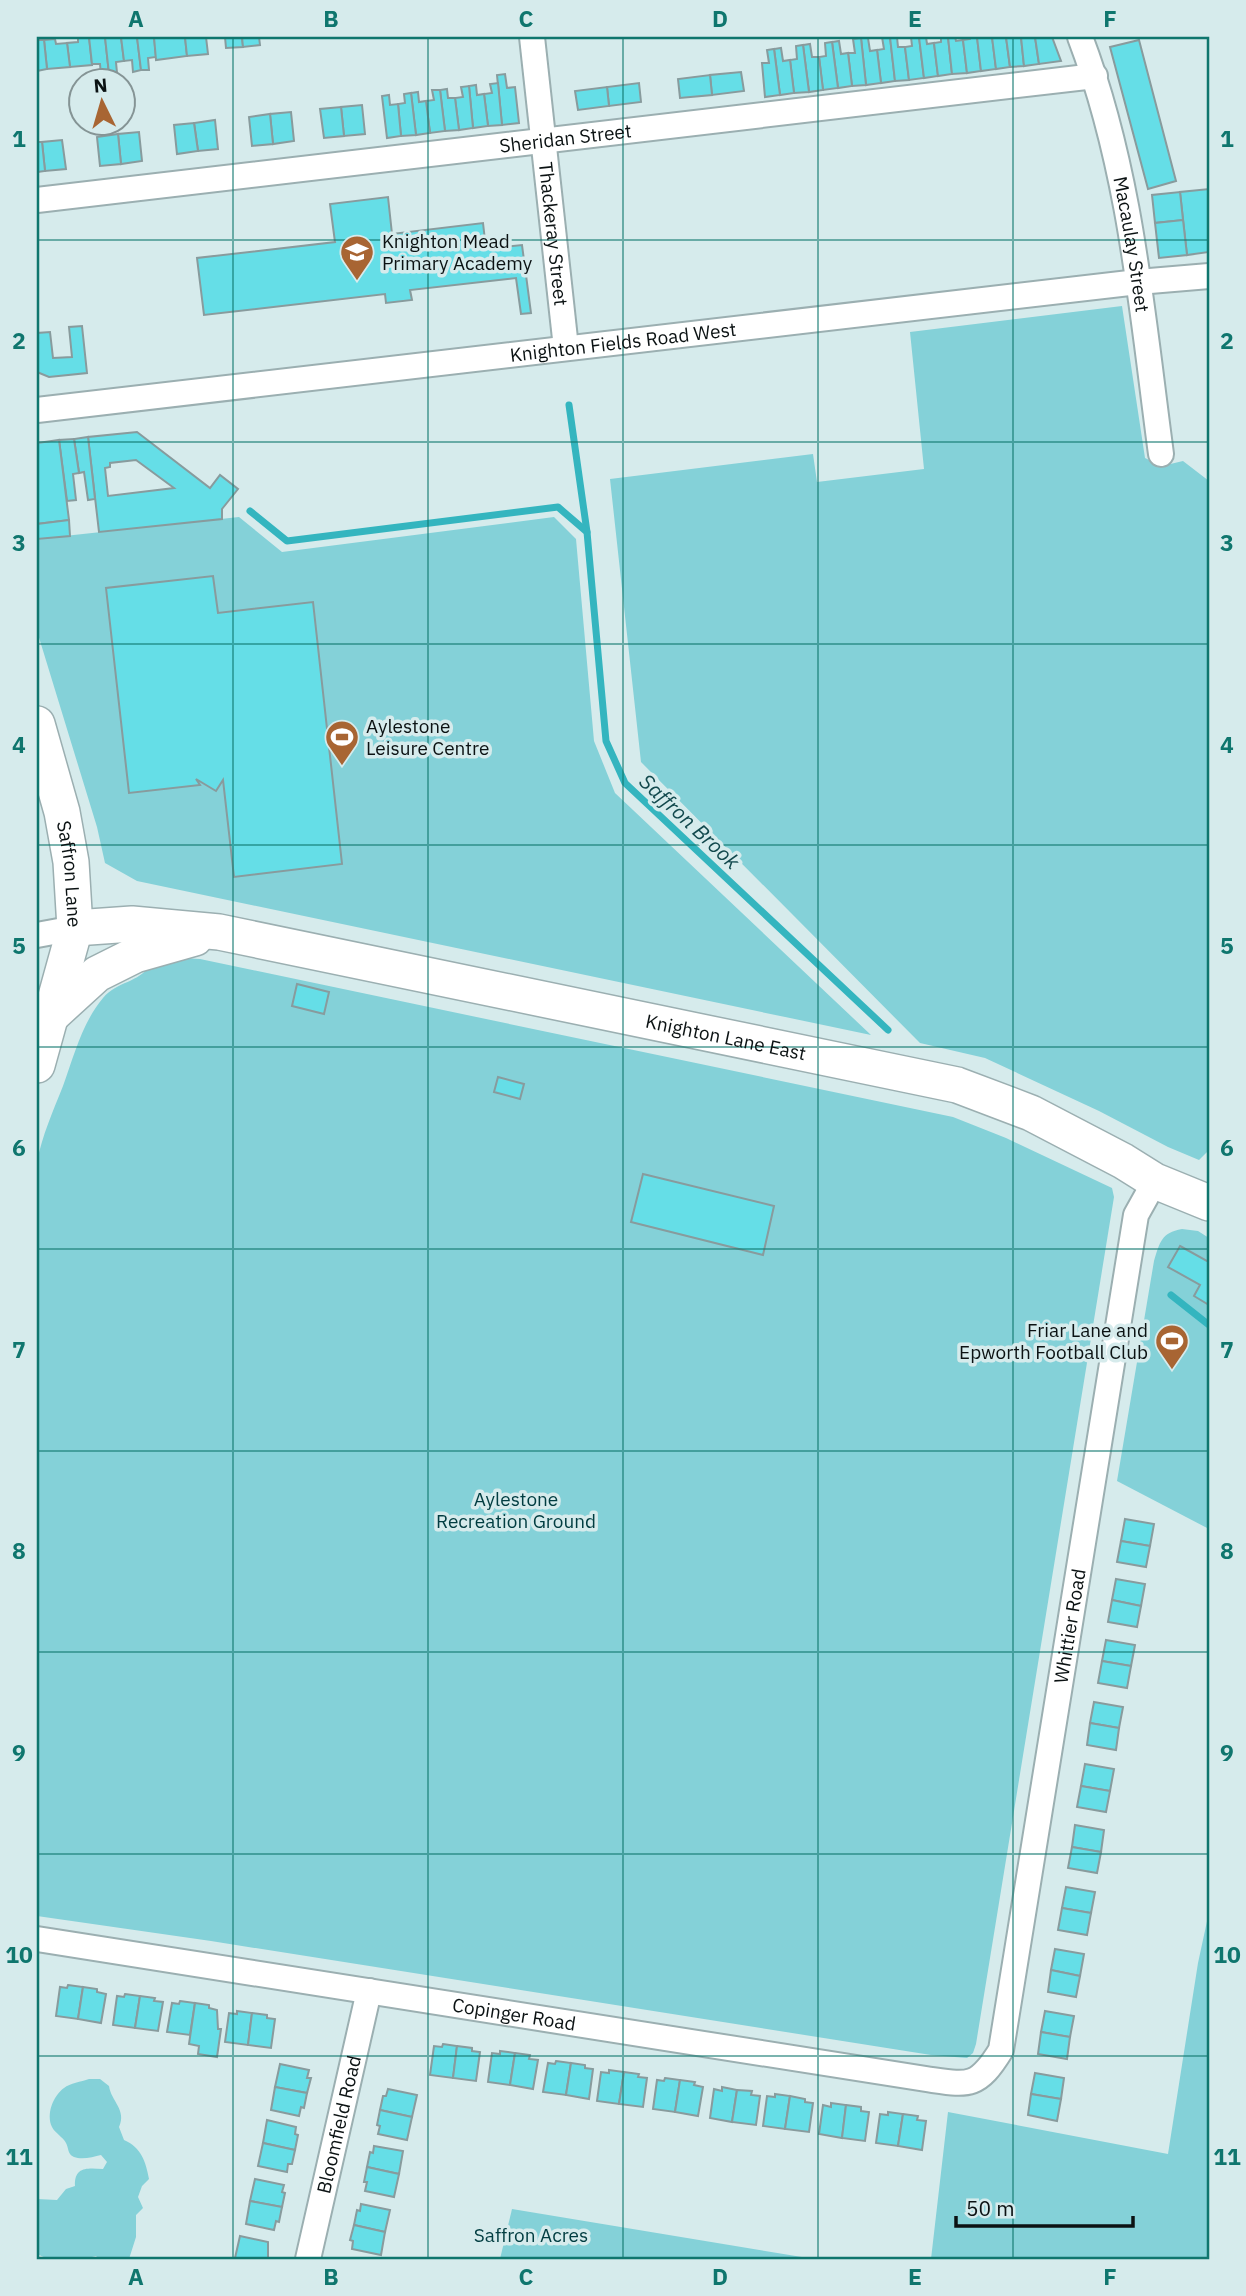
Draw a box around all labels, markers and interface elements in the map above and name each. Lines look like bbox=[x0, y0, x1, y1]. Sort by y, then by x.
text: A bbox=[128, 3, 144, 33]
text: B bbox=[323, 3, 339, 33]
text: C bbox=[519, 3, 534, 33]
text: D bbox=[712, 3, 728, 33]
text: E bbox=[908, 3, 922, 33]
text: F bbox=[1103, 3, 1117, 33]
north arrow bbox=[66, 66, 136, 136]
text: N bbox=[93, 73, 108, 98]
street label: Sheridan Street bbox=[498, 118, 633, 158]
text: 1 bbox=[12, 123, 26, 153]
text: 1 bbox=[1220, 123, 1234, 153]
street label: Thackeray Street bbox=[534, 161, 573, 307]
street label: Macaulay Street bbox=[1108, 174, 1155, 314]
place label: Knighton Mead Primary Academy bbox=[382, 229, 533, 275]
school or university icon: Knighton Mead Primary Academy bbox=[338, 233, 376, 282]
street label: Knighton Fields Road West bbox=[509, 317, 738, 367]
text: 2 bbox=[12, 325, 26, 355]
text: 2 bbox=[1220, 325, 1234, 355]
text: 3 bbox=[12, 527, 26, 557]
text: 3 bbox=[1220, 527, 1234, 557]
place label: Aylestone Leisure Centre bbox=[366, 714, 489, 760]
sports icon: Aylestone Leisure Centre bbox=[323, 718, 361, 767]
text: 4 bbox=[12, 729, 26, 759]
text: 4 bbox=[1220, 729, 1234, 759]
water label: Saffron Brook bbox=[634, 767, 747, 876]
street label: Saffron Lane bbox=[52, 819, 87, 928]
text: 5 bbox=[12, 930, 26, 960]
text: 5 bbox=[1220, 930, 1234, 960]
street label: Knighton Lane East bbox=[643, 1009, 808, 1065]
text: 6 bbox=[12, 1132, 26, 1162]
text: 6 bbox=[1220, 1132, 1234, 1162]
place label: Friar Lane and Epworth Football Club bbox=[959, 1318, 1148, 1364]
sports icon: Friar Lane and Epworth Football Club bbox=[1153, 1322, 1191, 1371]
text: 7 bbox=[12, 1334, 26, 1364]
text: 7 bbox=[1220, 1334, 1234, 1364]
park label: Aylestone Recreation Ground bbox=[436, 1487, 596, 1533]
text: 8 bbox=[12, 1535, 26, 1565]
text: 8 bbox=[1220, 1535, 1234, 1565]
street label: Whittier Road bbox=[1048, 1567, 1091, 1685]
text: 9 bbox=[12, 1737, 26, 1767]
text: 9 bbox=[1220, 1737, 1234, 1767]
text: 10 bbox=[5, 1939, 33, 1969]
text: 10 bbox=[1213, 1939, 1241, 1969]
street label: Copinger Road bbox=[451, 1993, 578, 2036]
street label: Bloomfield Road bbox=[311, 2053, 366, 2196]
text: 11 bbox=[5, 2141, 33, 2171]
text: 11 bbox=[1213, 2141, 1241, 2171]
scale bar bbox=[956, 2184, 1132, 2228]
text: 50 m bbox=[966, 2194, 1015, 2222]
park label: Saffron Acres bbox=[474, 2223, 588, 2247]
text: A bbox=[128, 2261, 144, 2291]
text: B bbox=[323, 2261, 339, 2291]
text: C bbox=[519, 2261, 534, 2291]
text: D bbox=[712, 2261, 728, 2291]
text: E bbox=[908, 2261, 922, 2291]
text: F bbox=[1103, 2261, 1117, 2291]

